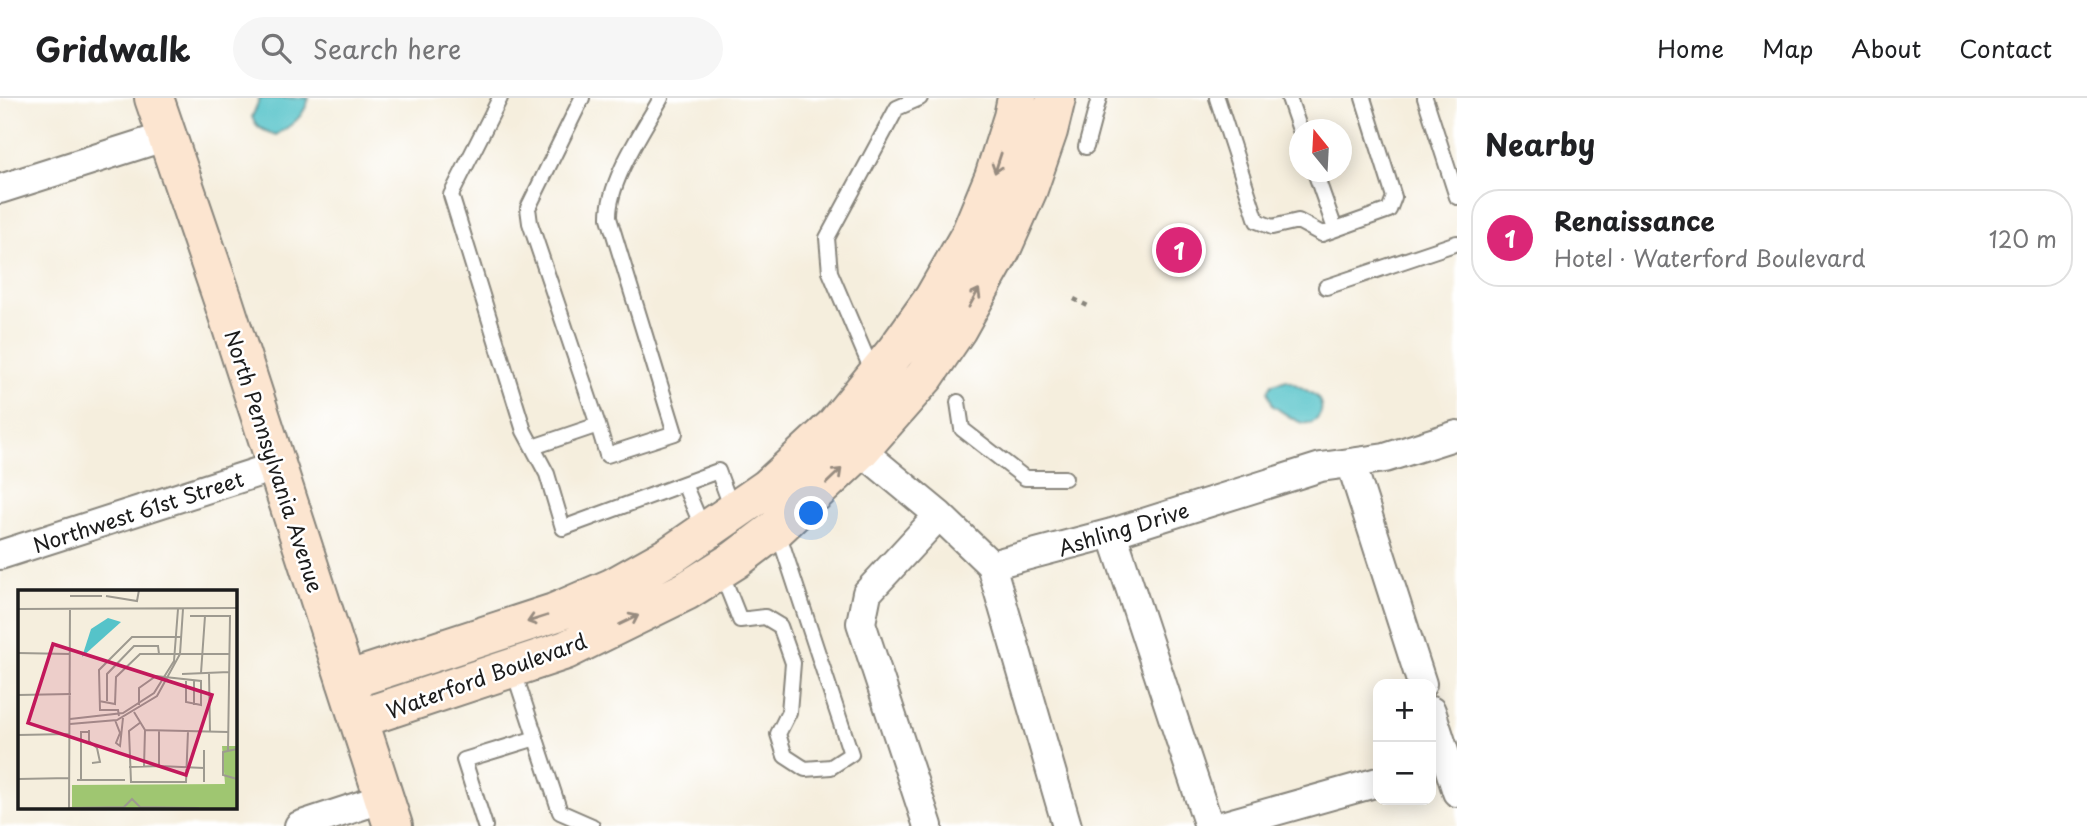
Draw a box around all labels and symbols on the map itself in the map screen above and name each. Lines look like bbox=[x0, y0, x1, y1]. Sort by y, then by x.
north arrow bbox=[1289, 119, 1352, 182]
one-way arrow bbox=[991, 152, 1003, 174]
pin: 1 bbox=[1156, 224, 1202, 276]
one-way arrow bbox=[968, 288, 981, 309]
street label: North Pennsylvania Avenue bbox=[217, 326, 333, 596]
street label: Northwest 61st Street bbox=[28, 462, 248, 560]
one-way arrow bbox=[825, 467, 842, 484]
street label: Ashling Drive bbox=[1054, 493, 1192, 563]
your location bbox=[794, 496, 828, 530]
inset map bbox=[18, 590, 236, 808]
one-way arrow bbox=[618, 612, 639, 626]
one-way arrow bbox=[527, 613, 549, 626]
street label: Waterford Boulevard bbox=[381, 624, 591, 726]

